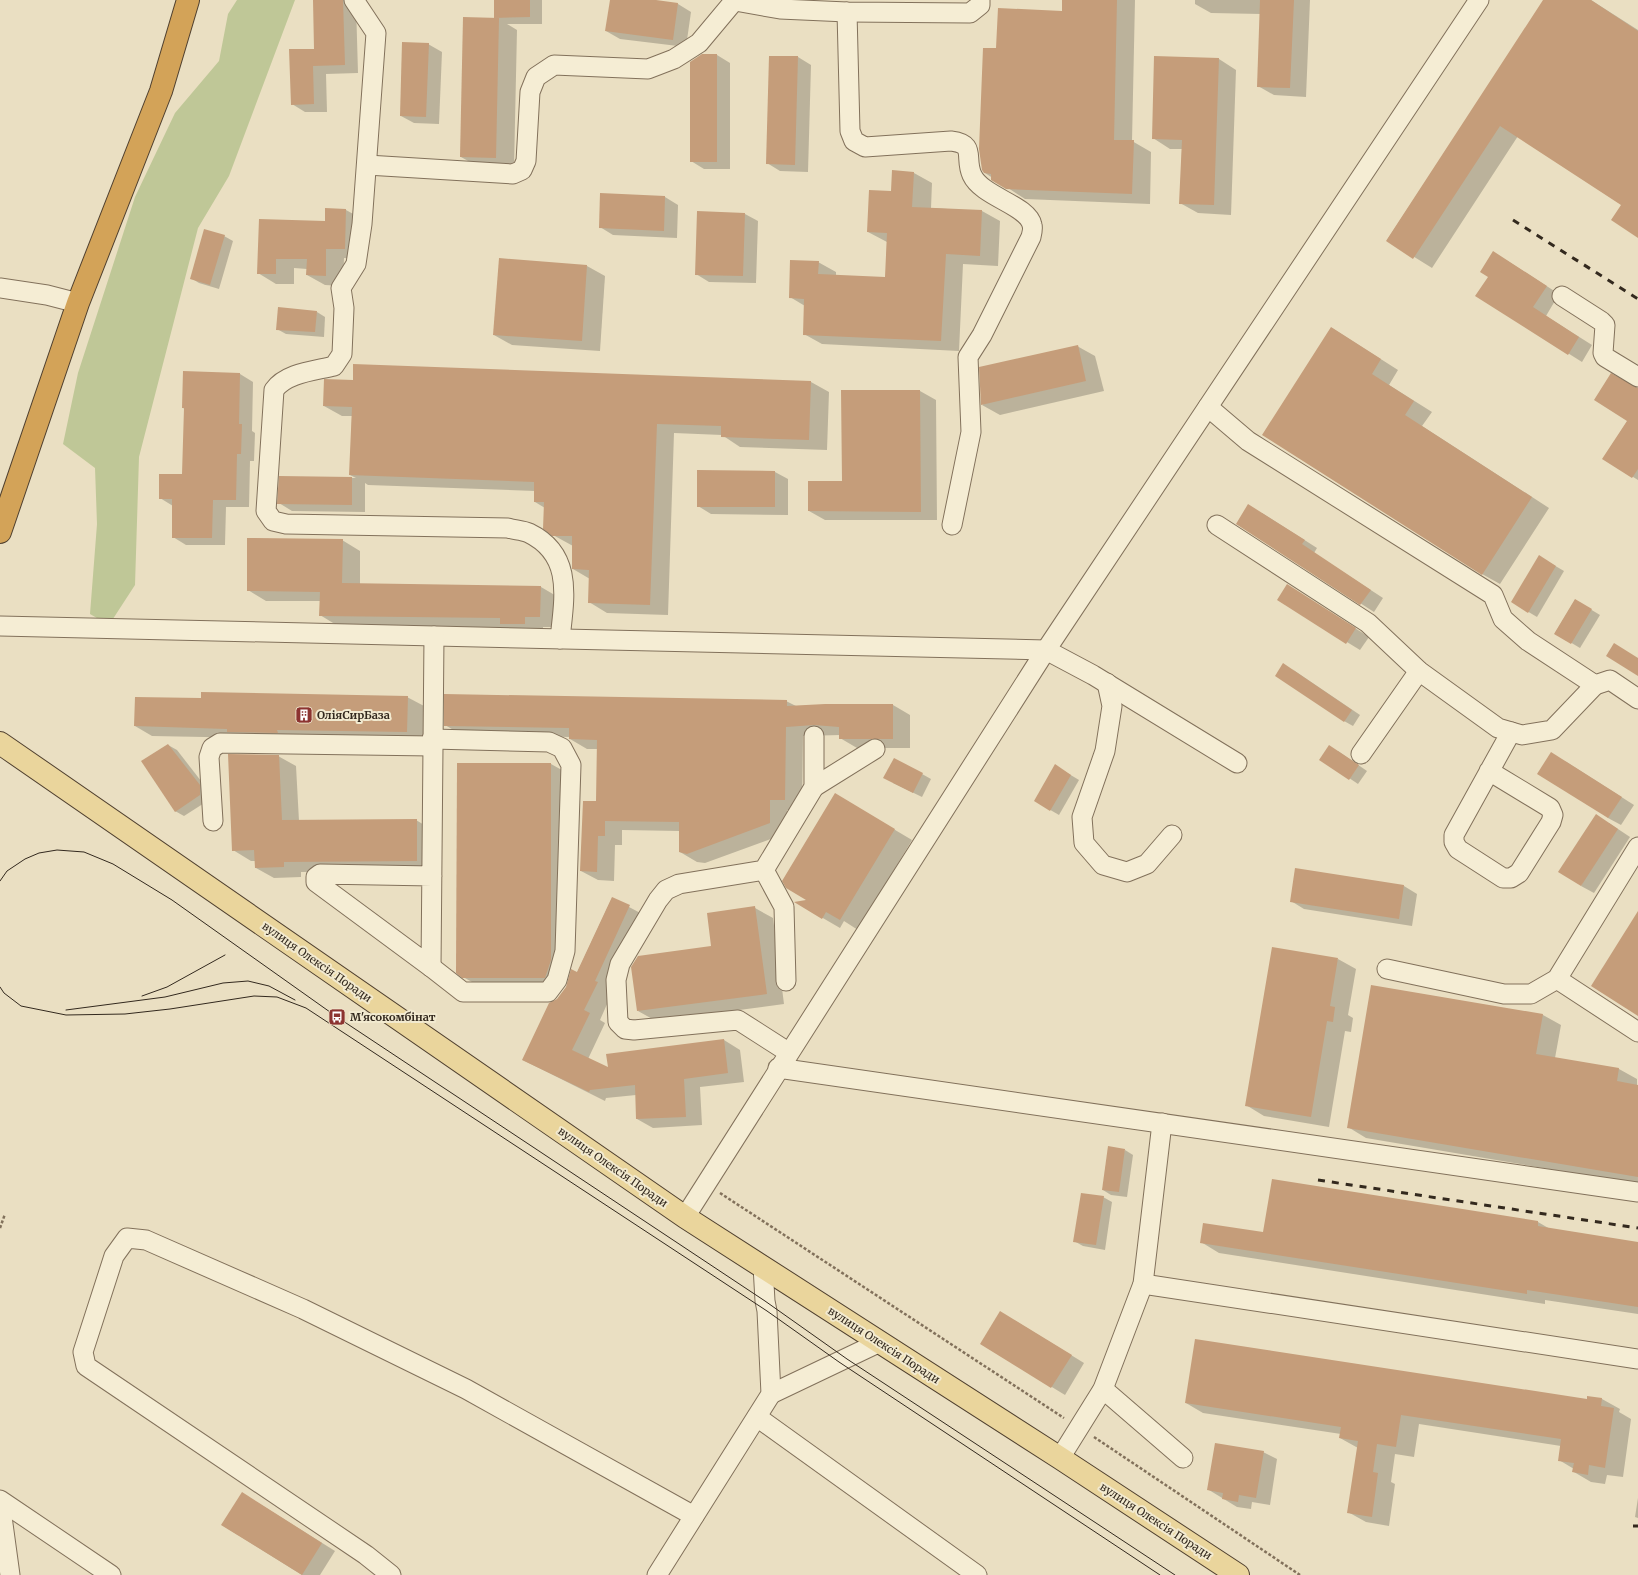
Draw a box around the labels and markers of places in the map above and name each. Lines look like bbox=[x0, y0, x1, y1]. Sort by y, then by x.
building icon: ОліяСирБаза bbox=[294, 705, 314, 725]
place label: ОліяСирБаза bbox=[317, 708, 390, 722]
bus stop icon: М'ясокомбінат bbox=[327, 1007, 347, 1027]
place label: М'ясокомбінат bbox=[350, 1010, 436, 1024]

